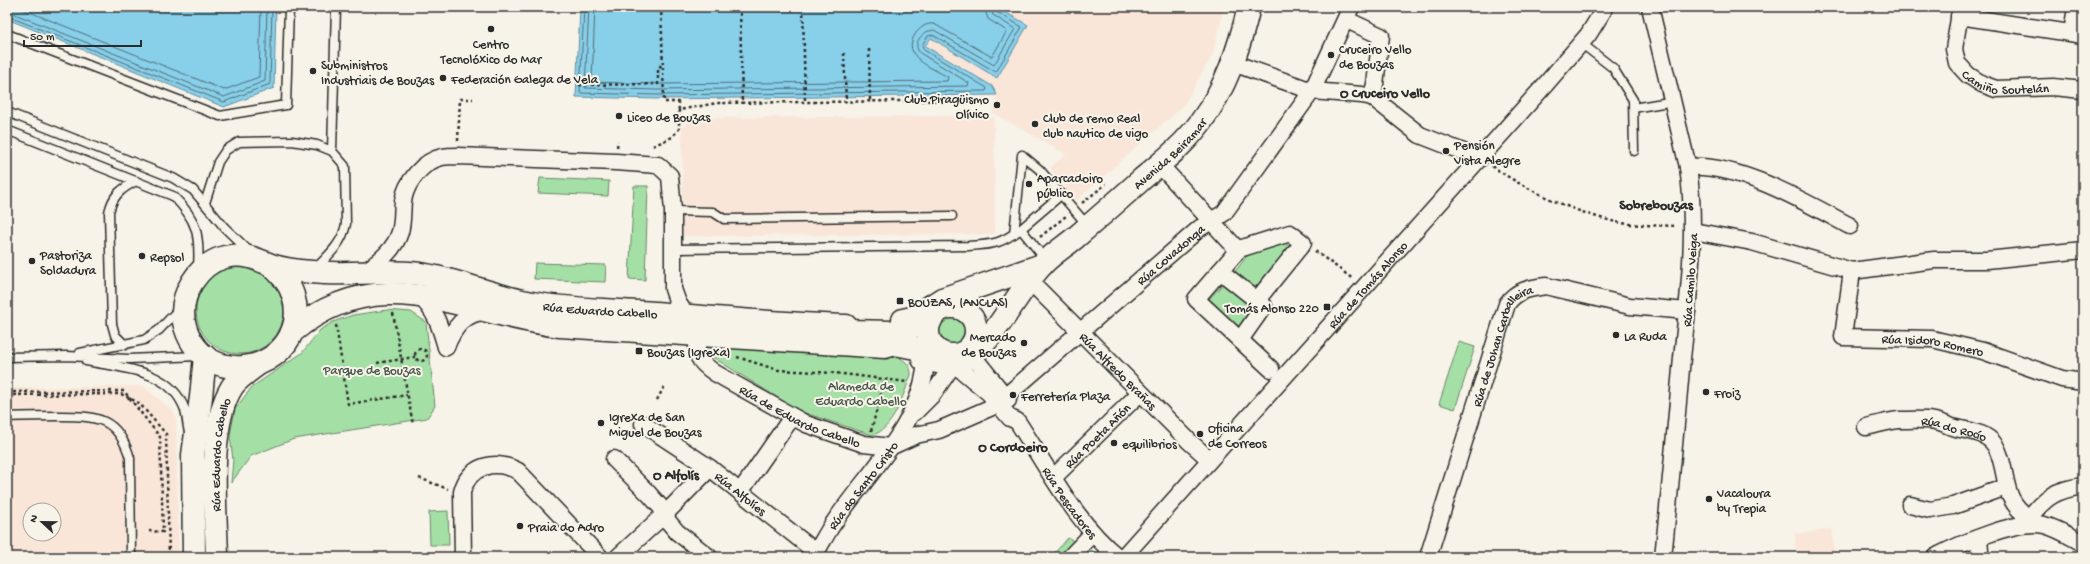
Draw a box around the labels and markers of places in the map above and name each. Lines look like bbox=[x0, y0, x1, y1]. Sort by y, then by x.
marker: Centro Tecnolóxico do Mar bbox=[486, 24, 496, 34]
place label: Centro Tecnolóxico do Mar bbox=[440, 38, 543, 68]
place label: Cruceiro Vello de Bouzas bbox=[1339, 43, 1412, 73]
marker: Cruceiro Vello de Bouzas bbox=[1326, 50, 1336, 60]
place label: Subministros Industriais de Bouzas bbox=[321, 59, 435, 89]
marker: Subministros Industriais de Bouzas bbox=[308, 66, 318, 76]
marker: Federación Galega de Vela bbox=[438, 73, 448, 83]
place label: Federación Galega de Vela bbox=[450, 73, 599, 88]
place label: Club Piragüismo Olívico bbox=[904, 93, 989, 123]
marker: Club Piragüismo Olívico bbox=[992, 100, 1002, 110]
marker: Liceo de Bouzas bbox=[614, 111, 624, 121]
place label: Liceo de Bouzas bbox=[627, 111, 711, 126]
place label: Club de remo Real club nautico de vigo bbox=[1043, 112, 1149, 142]
marker: Club de remo Real club nautico de vigo bbox=[1030, 119, 1040, 129]
place label: Pensión Vista Alegre bbox=[1453, 139, 1521, 169]
marker: Pensión Vista Alegre bbox=[1441, 146, 1451, 156]
place label: Aparcadoiro público bbox=[1036, 172, 1103, 202]
marker: Aparcadoiro público bbox=[1024, 179, 1034, 189]
place label: Pastoriza Soldadura bbox=[39, 249, 97, 279]
marker: Repsol bbox=[137, 251, 147, 261]
place label: Repsol bbox=[150, 251, 184, 266]
marker: Pastoriza Soldadura bbox=[27, 256, 37, 266]
marker: BOUZAS, (ANCLAS) bbox=[895, 296, 905, 306]
place label: BOUZAS, (ANCLAS) bbox=[907, 296, 1008, 311]
place label: Tomás Alonso 220 bbox=[1224, 302, 1320, 317]
marker: Tomás Alonso 220 bbox=[1322, 302, 1332, 312]
marker: La Ruda bbox=[1611, 330, 1621, 340]
place label: La Ruda bbox=[1624, 330, 1668, 345]
place label: Mercado de Bouzas bbox=[961, 331, 1017, 361]
marker: Mercado de Bouzas bbox=[1019, 338, 1029, 348]
marker: Bouzas (Igrexa) bbox=[634, 346, 644, 356]
place label: Bouzas (Igrexa) bbox=[646, 346, 731, 361]
marker: Froiz bbox=[1701, 387, 1711, 397]
place label: Froiz bbox=[1713, 387, 1742, 402]
marker: Ferretería Plaza bbox=[1008, 390, 1018, 400]
place label: Ferretería Plaza bbox=[1020, 390, 1111, 405]
place label: Igrexa de San Miguel de Bouzas bbox=[609, 411, 703, 441]
marker: Igrexa de San Miguel de Bouzas bbox=[596, 418, 606, 428]
place label: Oficina de Correos bbox=[1208, 422, 1268, 452]
marker: Oficina de Correos bbox=[1195, 429, 1205, 439]
marker: equilibrios bbox=[1109, 438, 1119, 448]
place label: equilibrios bbox=[1122, 438, 1178, 453]
place label: Vacaloura by Trepia bbox=[1716, 487, 1771, 517]
marker: Vacaloura by Trepia bbox=[1704, 494, 1714, 504]
marker: Praia do Adro bbox=[515, 521, 525, 531]
place label: Praia do Adro bbox=[527, 521, 604, 536]

